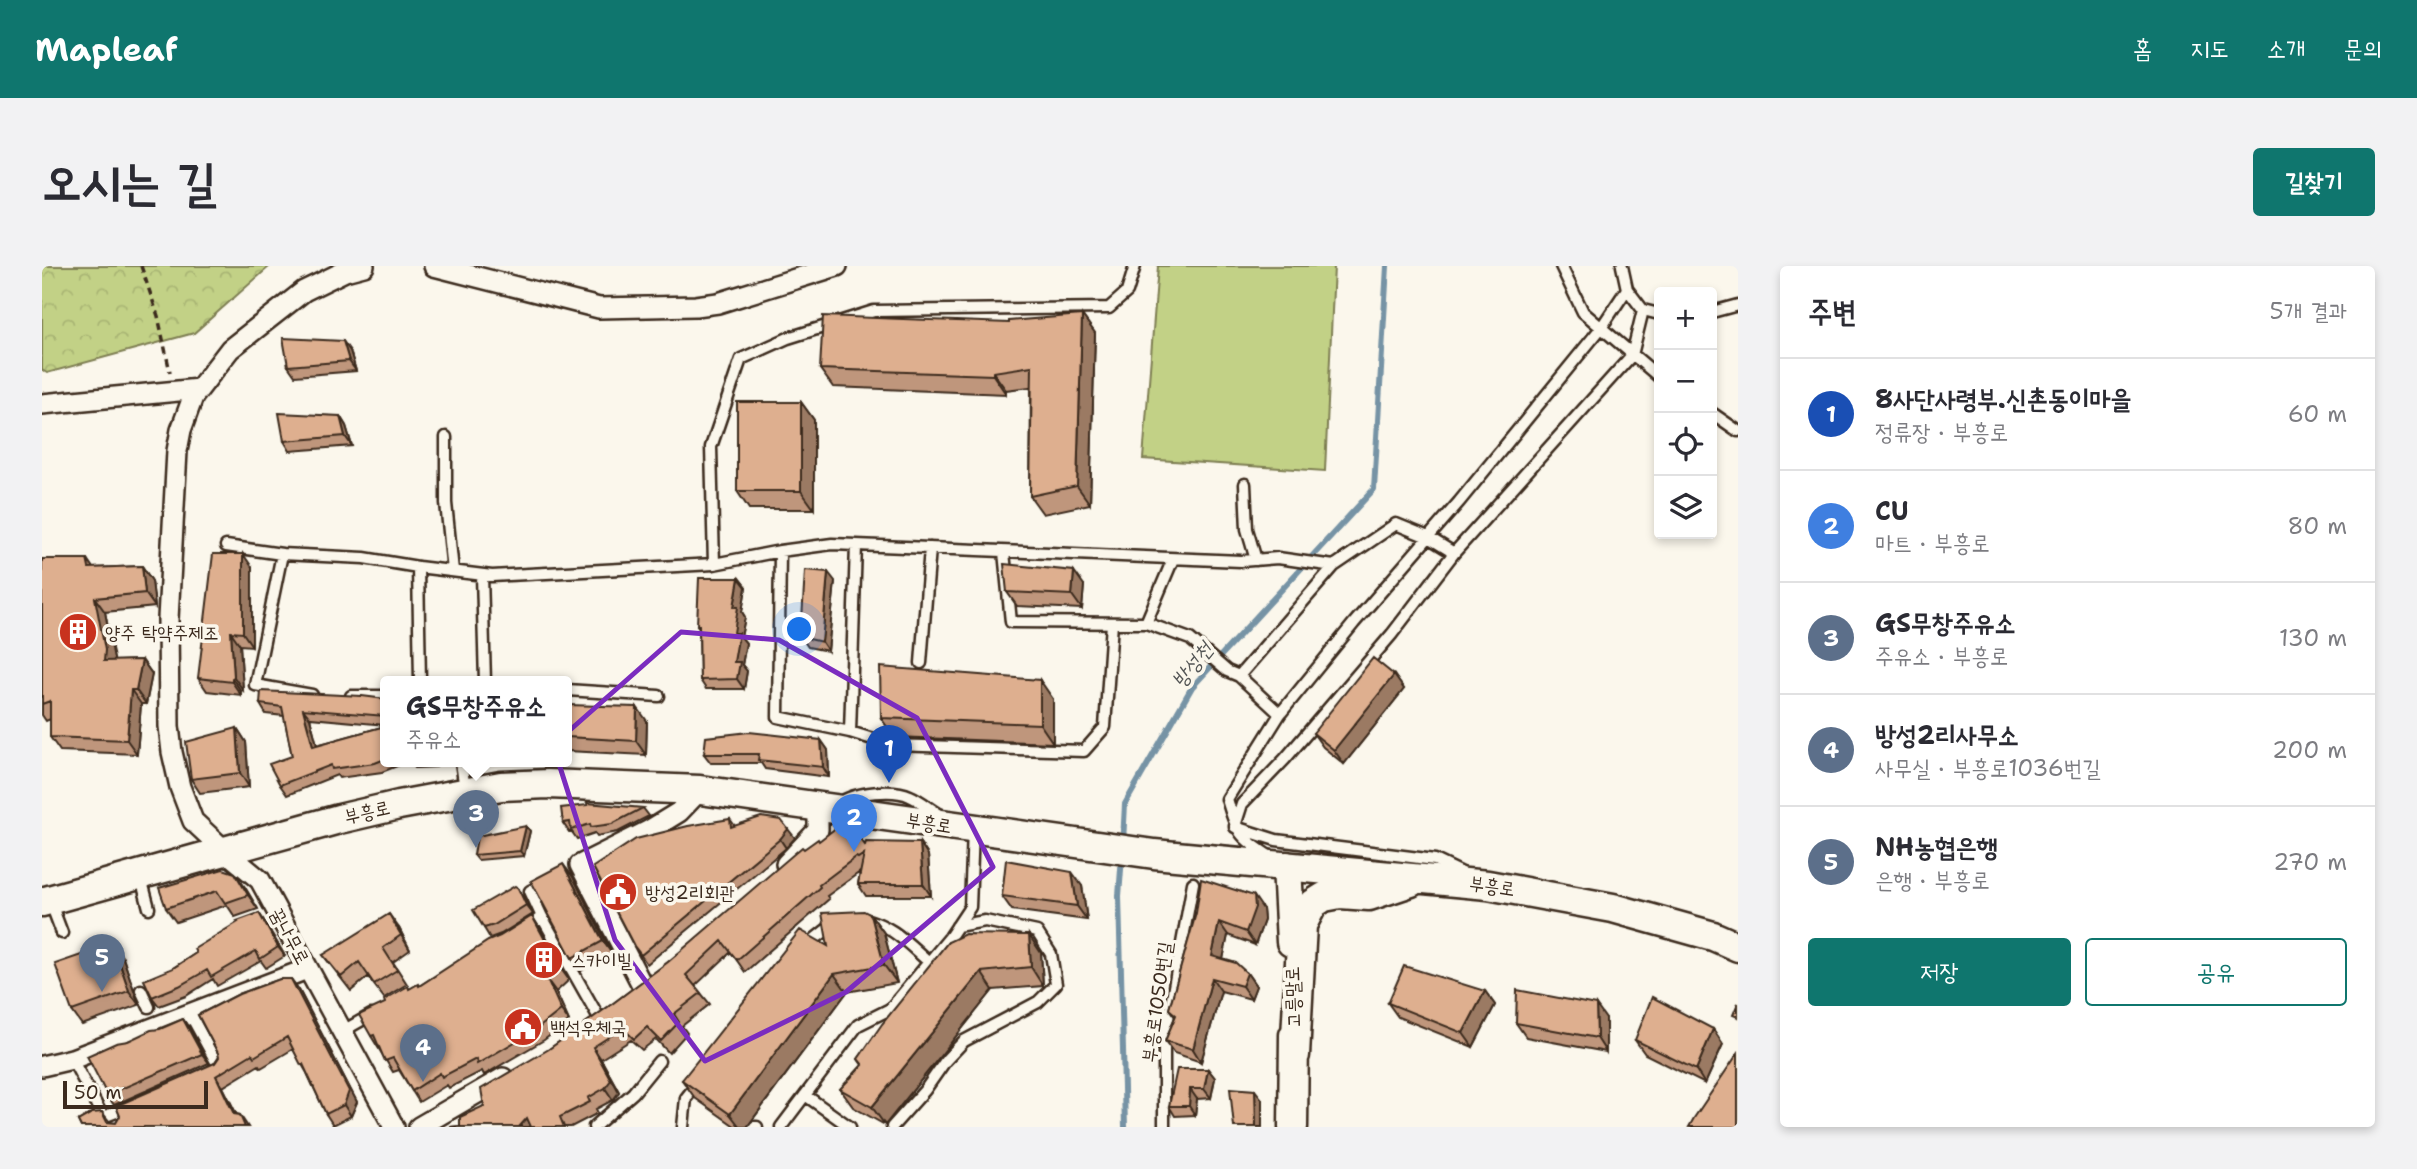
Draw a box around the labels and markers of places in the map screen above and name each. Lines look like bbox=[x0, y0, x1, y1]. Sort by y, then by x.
building icon: 양주 탁약주제조 bbox=[57, 611, 99, 653]
place label: 양주 탁약주제조 bbox=[105, 620, 219, 645]
pin: 1 bbox=[866, 725, 912, 783]
pin: 3 bbox=[453, 790, 499, 848]
pin: 2 bbox=[831, 794, 877, 852]
public building icon: 방성2리회관 bbox=[597, 871, 639, 913]
place label: 방성2리회관 bbox=[645, 880, 735, 905]
pin: 5 bbox=[79, 934, 125, 992]
building icon: 스카이빌 bbox=[523, 939, 565, 981]
place label: 스카이빌 bbox=[571, 948, 633, 973]
public building icon: 백석우체국 bbox=[502, 1006, 544, 1048]
place label: 백석우체국 bbox=[550, 1015, 626, 1040]
pin: 4 bbox=[400, 1024, 446, 1082]

